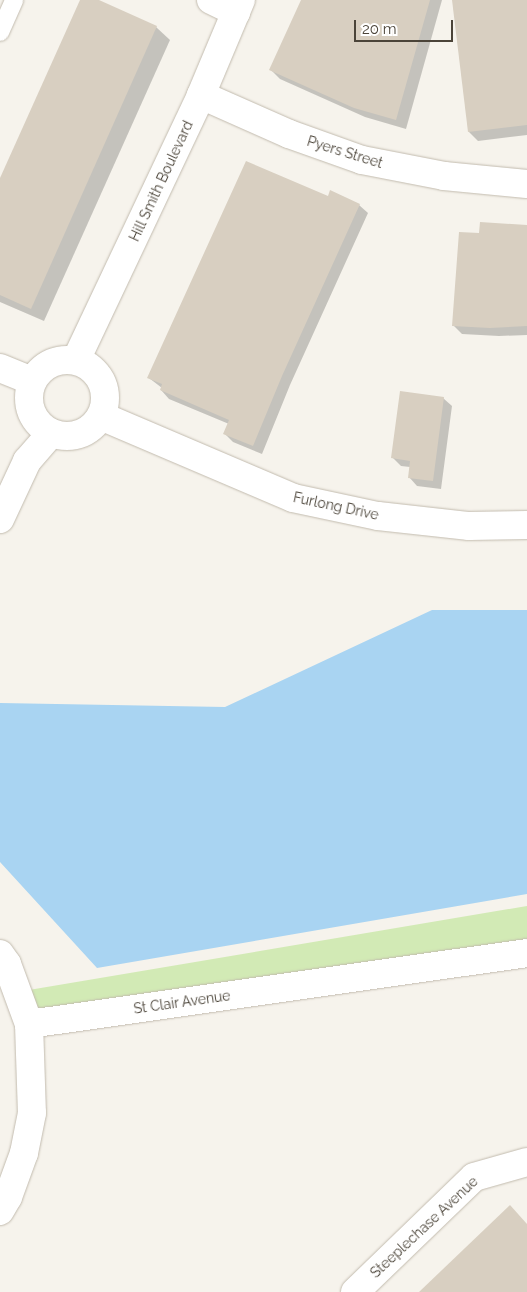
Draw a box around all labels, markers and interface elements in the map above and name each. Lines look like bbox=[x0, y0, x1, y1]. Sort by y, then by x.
scale bar bbox=[357, 10, 456, 42]
text: 20 m bbox=[362, 20, 397, 38]
street label: Hill Smith Boulevard bbox=[126, 118, 196, 244]
street label: Pyers Street bbox=[305, 133, 385, 171]
street label: Furlong Drive bbox=[292, 489, 380, 523]
street label: St Clair Avenue bbox=[132, 987, 232, 1017]
street label: Steeplechase Avenue bbox=[367, 1173, 481, 1281]

